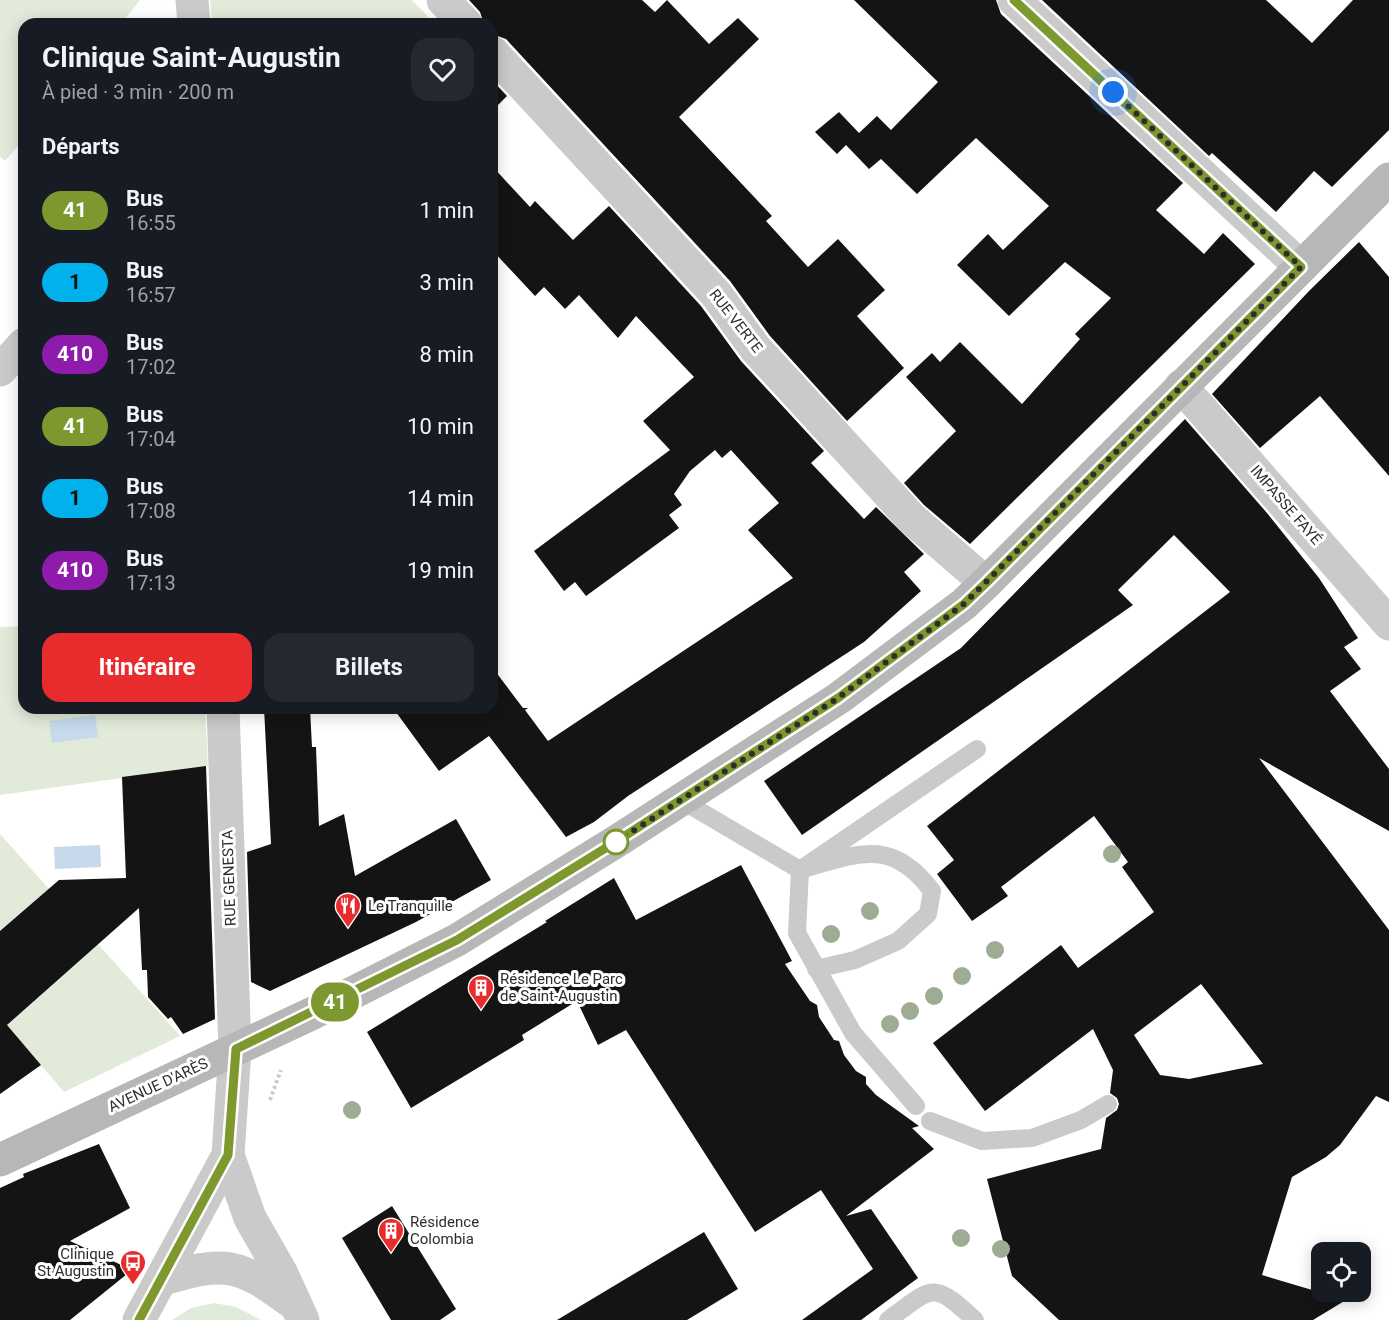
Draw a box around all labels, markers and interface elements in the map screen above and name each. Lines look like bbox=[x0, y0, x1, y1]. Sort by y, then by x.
button: heart bbox=[411, 38, 474, 101]
text: Clinique Saint-Augustin bbox=[42, 41, 341, 74]
your location bbox=[1098, 77, 1128, 107]
text: À pied · 3 min · 200 m bbox=[42, 80, 234, 104]
text: Départs bbox=[42, 134, 120, 159]
text: Bus bbox=[126, 186, 164, 211]
text: 41 bbox=[63, 198, 87, 222]
text: 1 min bbox=[419, 198, 474, 223]
text: 16:55 bbox=[126, 211, 176, 235]
text: Bus bbox=[126, 258, 164, 283]
text: 1 bbox=[69, 270, 81, 294]
text: 3 min bbox=[419, 270, 474, 295]
text: 16:57 bbox=[126, 283, 176, 307]
street label: RUE VERTE bbox=[706, 286, 767, 357]
text: Bus bbox=[126, 330, 164, 355]
text: 410 bbox=[57, 342, 93, 366]
text: 8 min bbox=[419, 342, 474, 367]
text: 17:02 bbox=[126, 355, 176, 379]
text: Bus bbox=[126, 402, 164, 427]
text: 41 bbox=[63, 414, 87, 438]
text: 10 min bbox=[407, 414, 474, 439]
text: 17:04 bbox=[126, 427, 176, 451]
street label: IMPASSE FAYÉ bbox=[1247, 462, 1326, 549]
text: Bus bbox=[126, 474, 164, 499]
text: 1 bbox=[69, 486, 81, 510]
text: 14 min bbox=[407, 486, 474, 511]
text: 17:08 bbox=[126, 499, 176, 523]
text: Bus bbox=[126, 546, 164, 571]
text: 410 bbox=[57, 558, 93, 582]
text: 19 min bbox=[407, 558, 474, 583]
text: 17:13 bbox=[126, 571, 176, 595]
button: Itinéraire bbox=[42, 633, 252, 702]
button: Billets bbox=[264, 633, 474, 702]
street label: RUE GENESTA bbox=[218, 829, 240, 926]
unlabelled marker bbox=[603, 829, 629, 855]
restaurant icon: Le Tranquille bbox=[333, 891, 363, 929]
place label: Le Tranquille bbox=[368, 897, 453, 915]
place label: Résidence Le Parc de Saint-Augustin bbox=[500, 970, 623, 1005]
building icon: Résidence Le Parc de Saint-Augustin bbox=[466, 973, 496, 1011]
line badge: 41 bbox=[308, 982, 362, 1022]
text: 41 bbox=[323, 990, 347, 1014]
street label: AVENUE D'ARÈS bbox=[105, 1054, 211, 1116]
place label: Résidence Colombia bbox=[410, 1213, 479, 1248]
building icon: Résidence Colombia bbox=[376, 1216, 406, 1254]
map controls bbox=[1311, 1242, 1371, 1302]
button: locate bbox=[1311, 1242, 1371, 1302]
place label: Clinique St Augustin bbox=[37, 1245, 114, 1280]
bus stop icon: Clinique St Augustin bbox=[118, 1248, 148, 1286]

